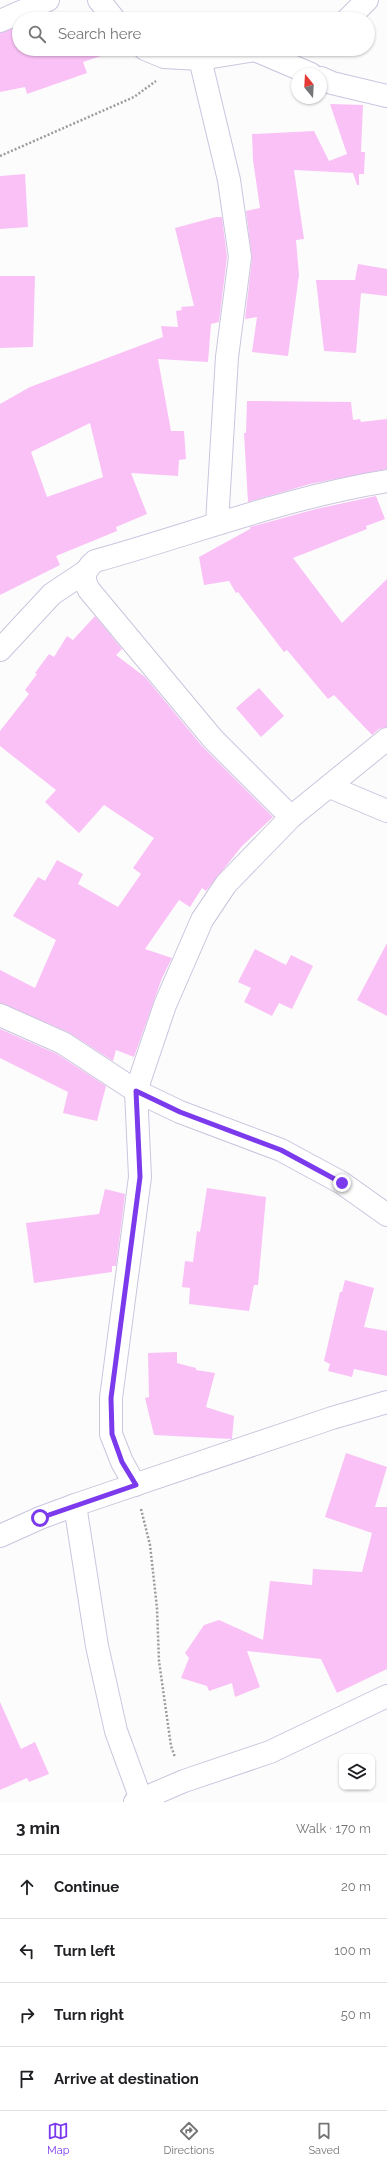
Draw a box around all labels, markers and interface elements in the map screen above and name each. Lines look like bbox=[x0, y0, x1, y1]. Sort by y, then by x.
search box bbox=[12, 12, 375, 56]
icon: search bbox=[26, 23, 48, 45]
text: Search here bbox=[58, 25, 141, 43]
north arrow bbox=[291, 68, 327, 104]
route end bbox=[333, 1174, 351, 1192]
route start bbox=[31, 1509, 49, 1527]
map controls bbox=[339, 1754, 375, 1790]
button: layers bbox=[339, 1754, 375, 1790]
text: 3 min bbox=[16, 1818, 60, 1838]
text: Walk · 170 m bbox=[296, 1821, 371, 1836]
icon: ahead bbox=[16, 1876, 38, 1898]
text: Continue bbox=[54, 1878, 119, 1896]
text: 20 m bbox=[341, 1879, 371, 1894]
icon: left bbox=[16, 1940, 38, 1962]
text: Turn left bbox=[54, 1942, 115, 1960]
text: 100 m bbox=[334, 1943, 371, 1958]
icon: right bbox=[16, 2004, 38, 2026]
text: Turn right bbox=[54, 2006, 124, 2024]
text: 50 m bbox=[341, 2007, 371, 2022]
icon: arrive bbox=[16, 2068, 38, 2090]
text: Arrive at destination bbox=[54, 2070, 199, 2088]
tab: Map bbox=[47, 2120, 69, 2157]
tab: Directions bbox=[164, 2120, 214, 2157]
tab: Saved bbox=[308, 2120, 340, 2157]

